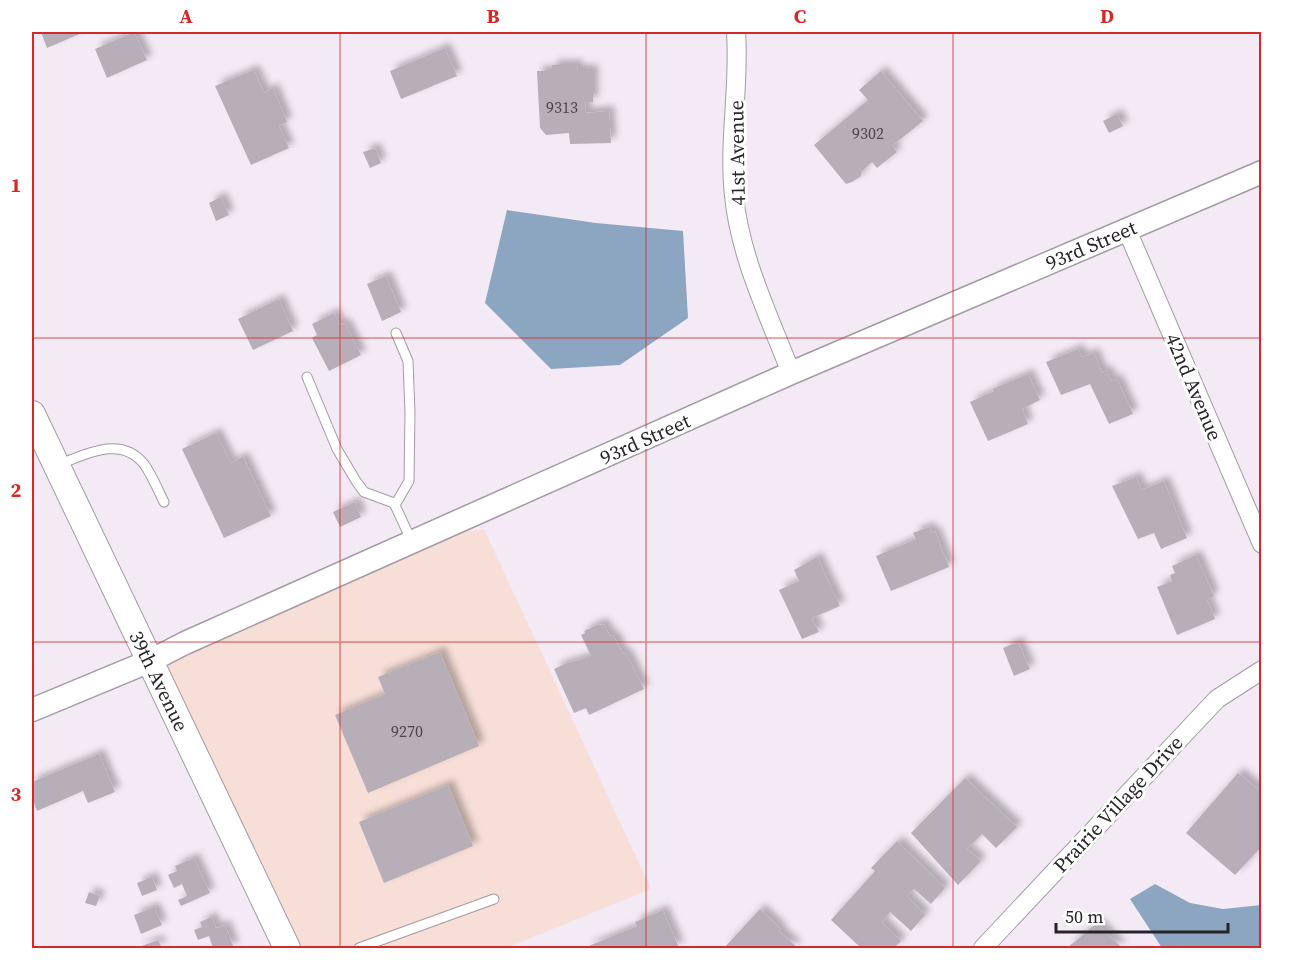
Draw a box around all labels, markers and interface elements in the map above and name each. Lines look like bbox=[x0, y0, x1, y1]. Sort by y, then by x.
text: A bbox=[179, 2, 193, 30]
text: B bbox=[486, 2, 500, 30]
text: C bbox=[794, 2, 806, 30]
text: D bbox=[1100, 2, 1114, 30]
house number: 9313 bbox=[546, 96, 578, 118]
street label: 41st Avenue bbox=[722, 100, 752, 206]
house number: 9302 bbox=[852, 122, 884, 144]
text: 1 bbox=[11, 171, 21, 199]
street label: 93rd Street bbox=[1041, 213, 1141, 277]
street label: 42nd Avenue bbox=[1159, 329, 1229, 445]
street label: 93rd Street bbox=[595, 406, 695, 471]
text: 2 bbox=[11, 476, 22, 504]
street label: 39th Avenue bbox=[123, 626, 195, 736]
house number: 9270 bbox=[391, 720, 423, 742]
street label: Prairie Village Drive bbox=[1047, 729, 1189, 879]
text: 3 bbox=[11, 780, 22, 808]
scale bar bbox=[1056, 896, 1228, 934]
text: 50 m bbox=[1065, 904, 1103, 929]

